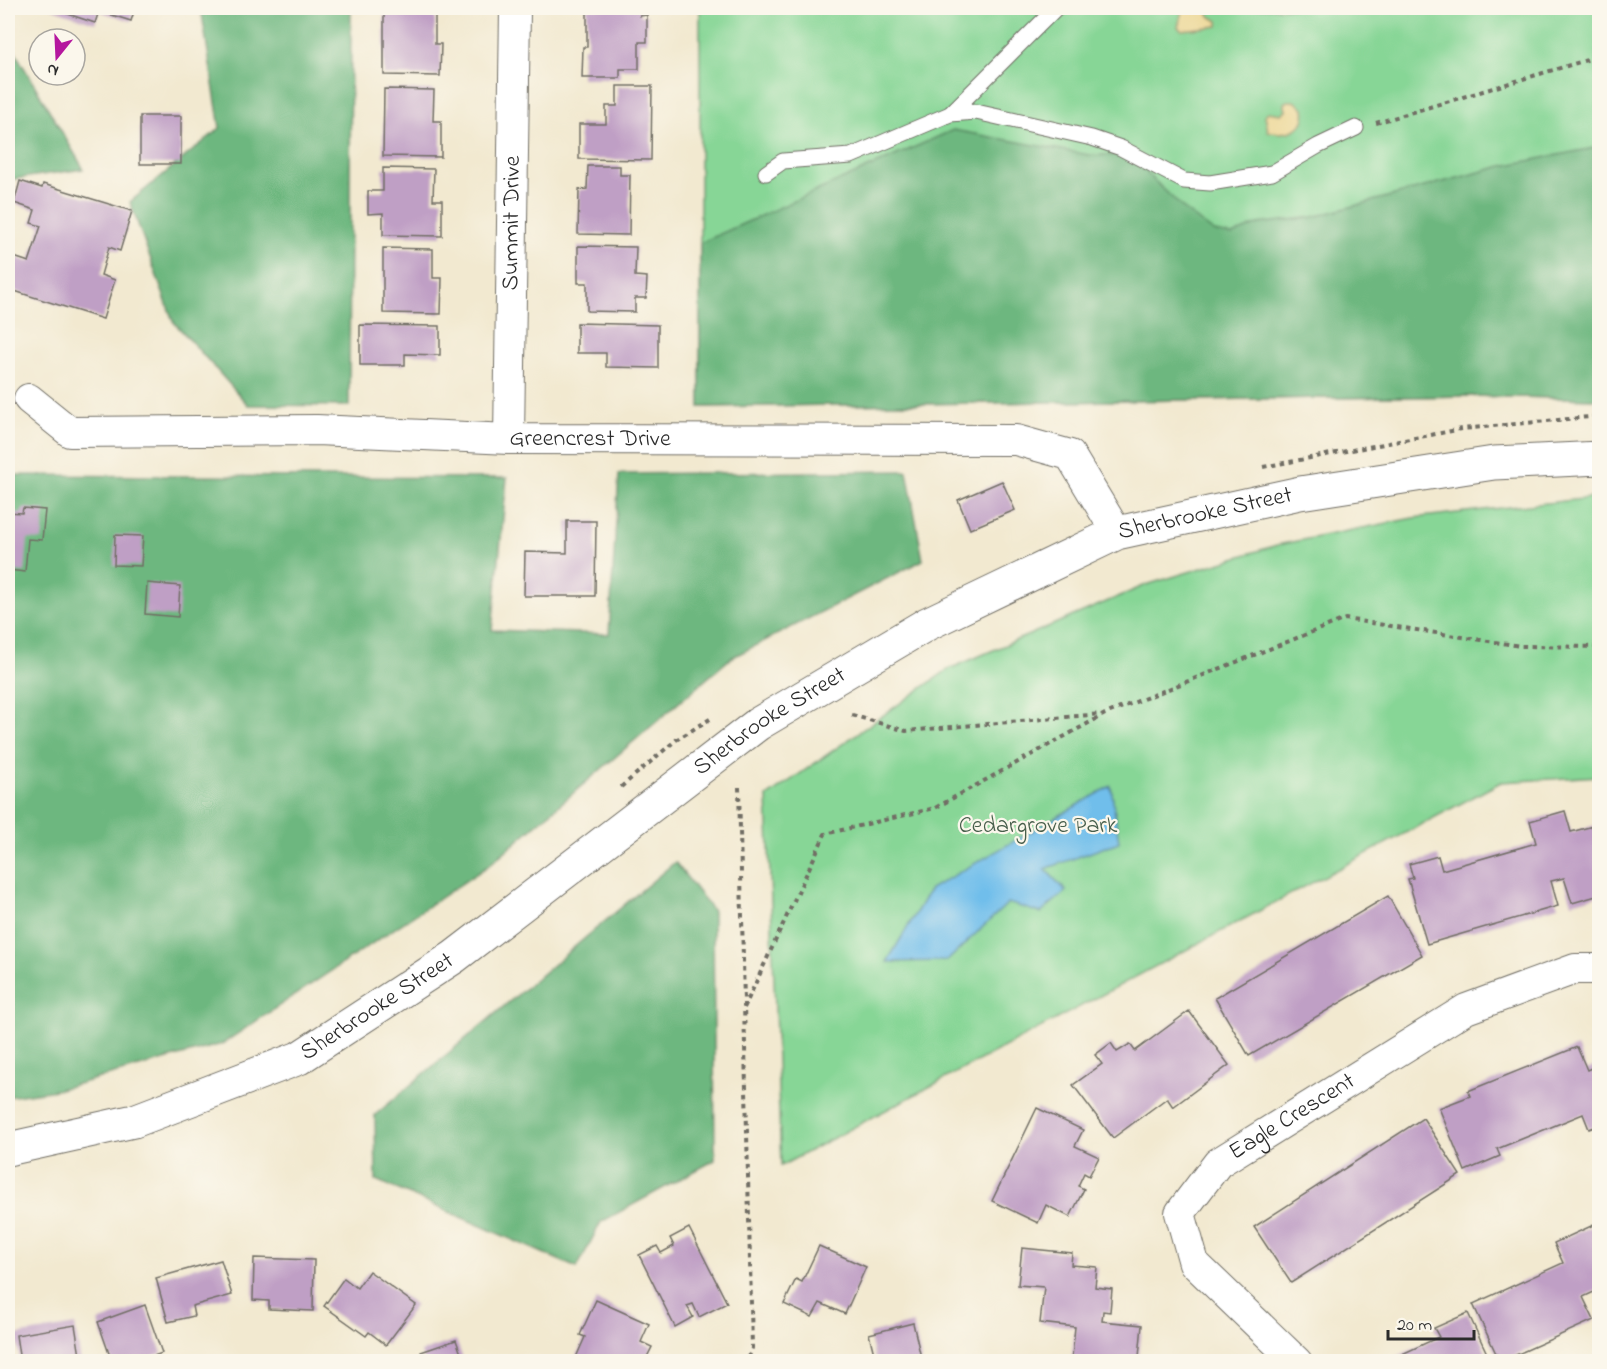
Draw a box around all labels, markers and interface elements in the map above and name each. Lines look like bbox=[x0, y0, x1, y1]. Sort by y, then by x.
north arrow bbox=[27, 27, 87, 87]
text: N bbox=[44, 56, 62, 82]
street label: Summit Drive bbox=[494, 155, 530, 291]
street label: Greencrest Drive bbox=[510, 422, 671, 457]
street label: Sherbrooke Street bbox=[1115, 478, 1295, 550]
street label: Sherbrooke Street bbox=[686, 658, 853, 785]
park label: Cedargrove Park bbox=[959, 809, 1118, 844]
street label: Sherbrooke Street bbox=[293, 944, 461, 1070]
street label: Eagle Crescent bbox=[1222, 1064, 1362, 1170]
scale bar bbox=[1388, 1303, 1474, 1341]
text: 20 m bbox=[1397, 1313, 1432, 1339]

